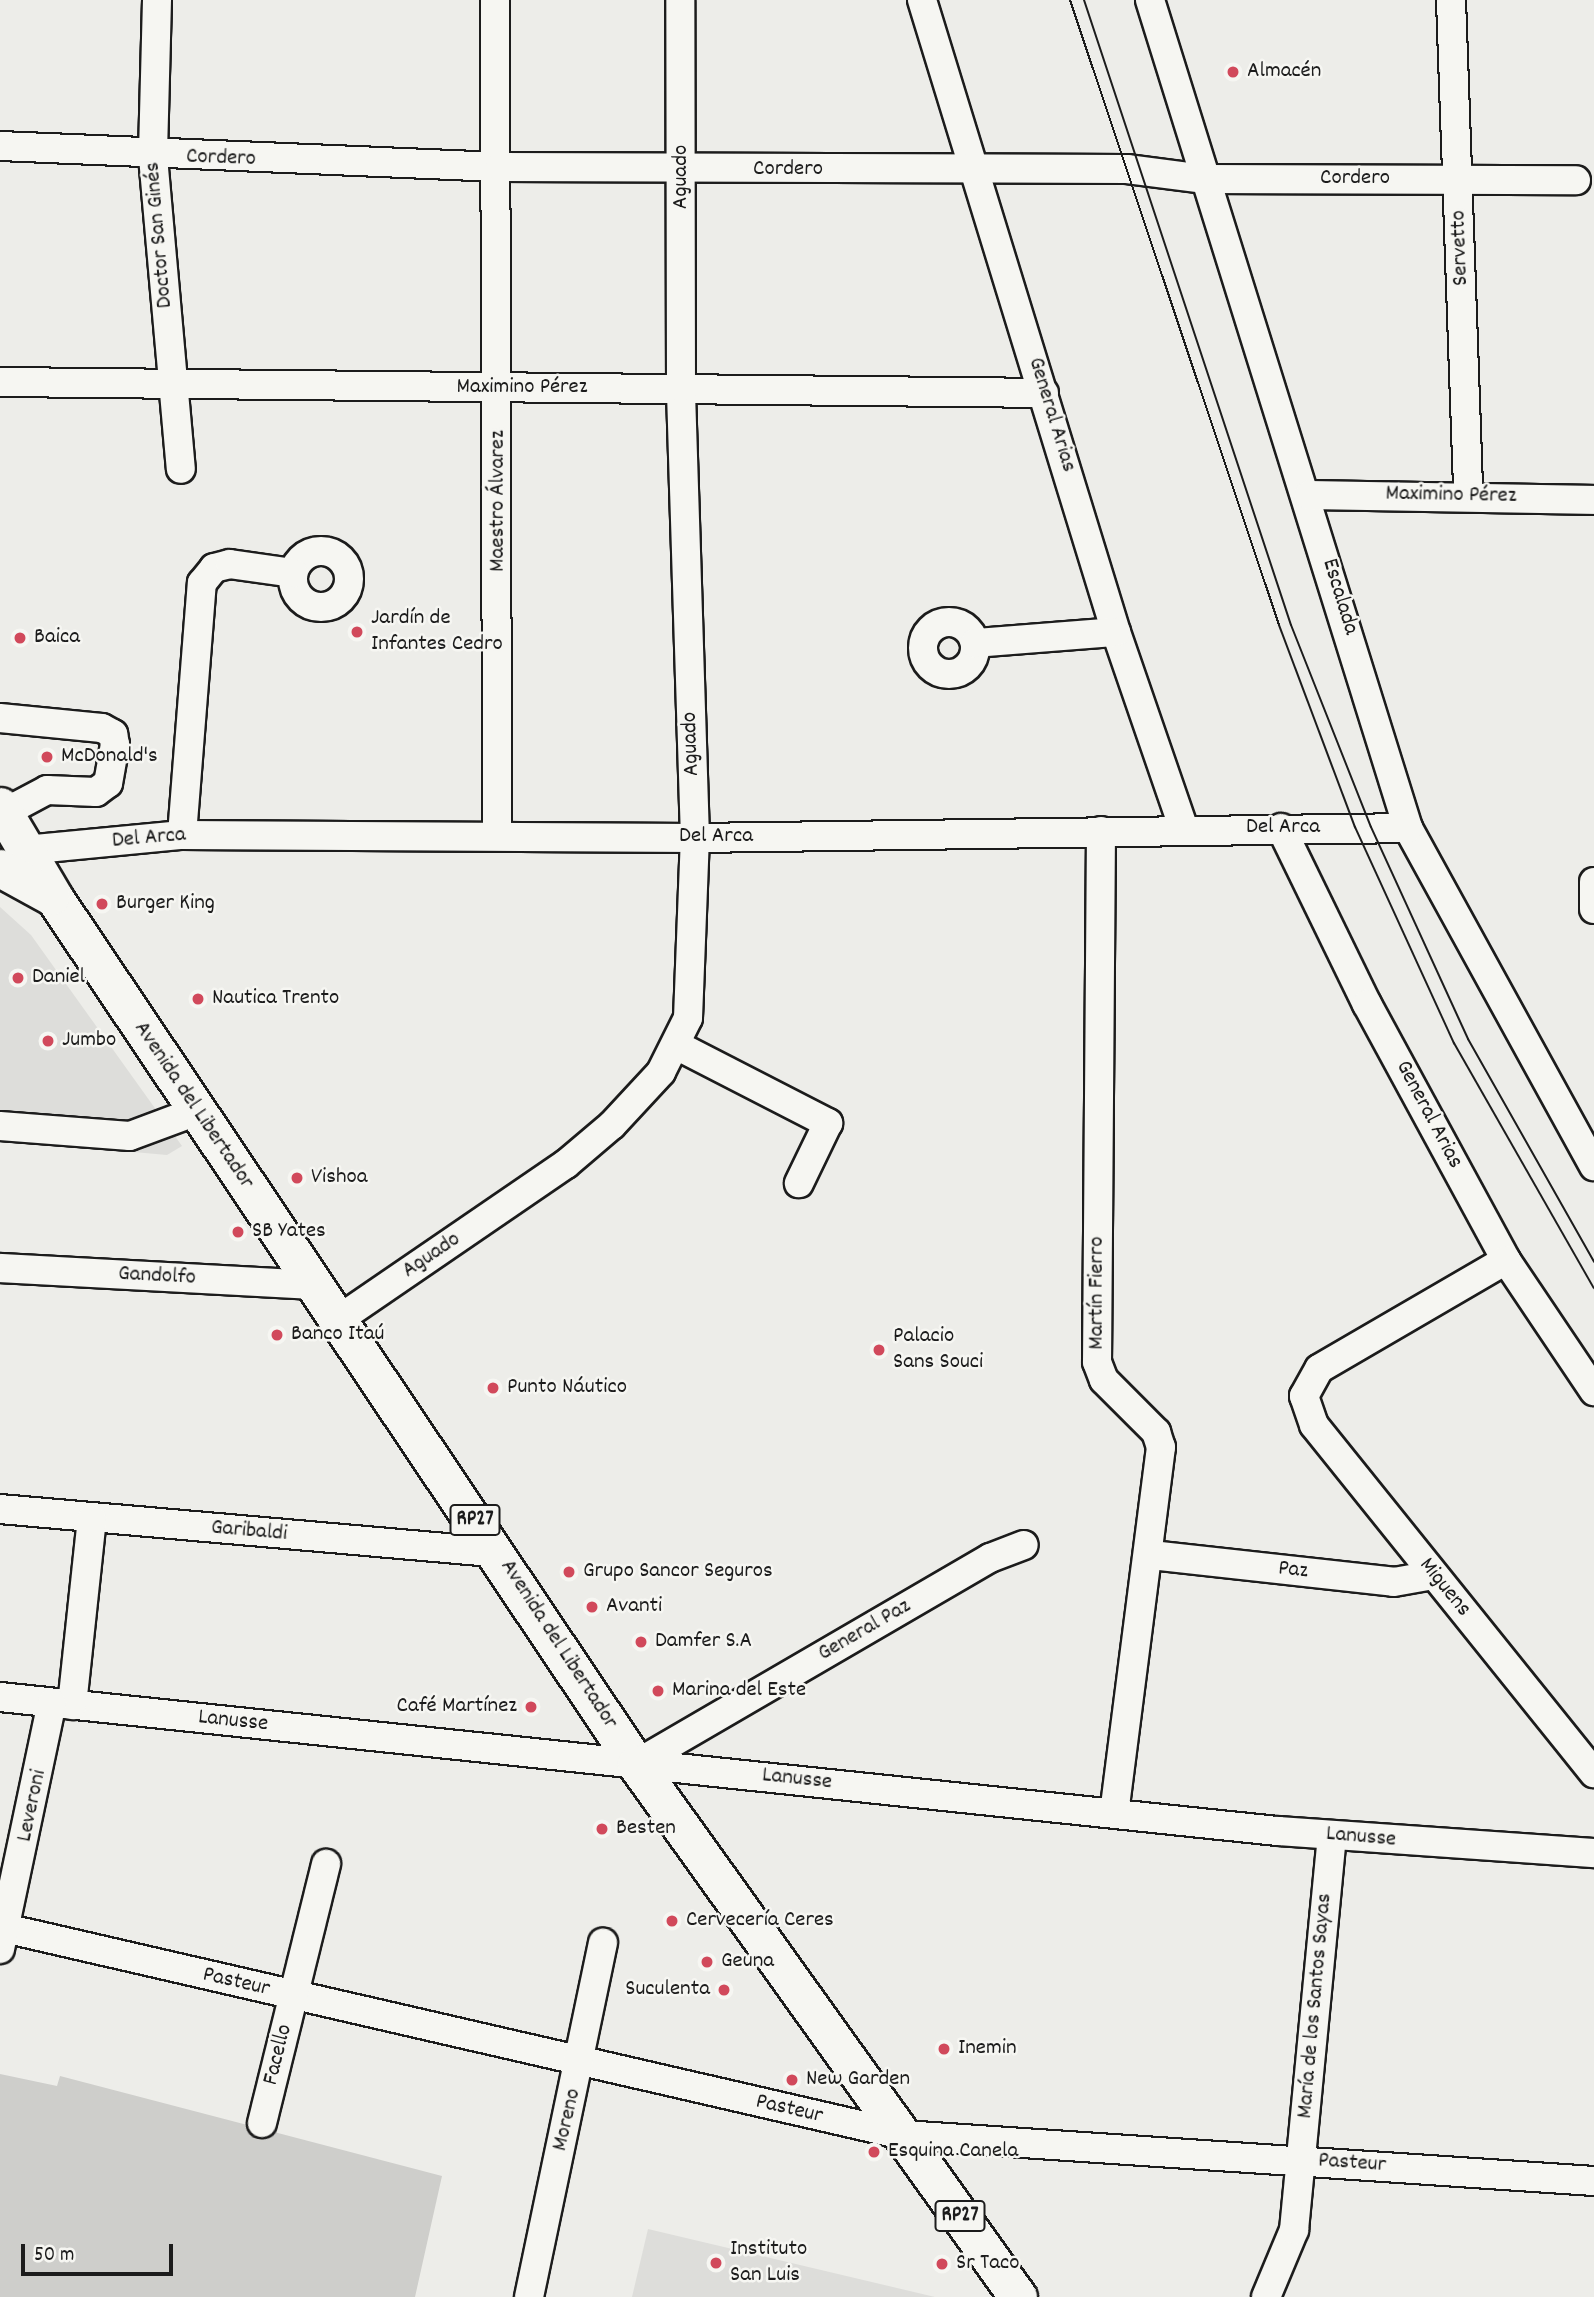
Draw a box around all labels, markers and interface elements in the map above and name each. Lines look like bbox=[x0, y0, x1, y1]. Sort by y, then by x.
place label: Almacén bbox=[1247, 58, 1321, 86]
marker: Almacén bbox=[1225, 64, 1241, 80]
street label: Cordero bbox=[186, 144, 256, 174]
street label: Aguado bbox=[668, 145, 696, 209]
street label: Cordero bbox=[753, 156, 823, 184]
street label: Doctor San Ginés bbox=[140, 161, 180, 309]
street label: Cordero bbox=[1320, 165, 1390, 193]
street label: Servetto bbox=[1446, 210, 1476, 286]
street label: General Arias bbox=[1021, 354, 1081, 476]
street label: Maximino Pérez bbox=[457, 374, 587, 402]
street label: Maestro Álvarez bbox=[485, 430, 513, 572]
street label: Maximino Pérez bbox=[1385, 481, 1517, 511]
street label: Escalada bbox=[1314, 556, 1364, 638]
place label: Jardín de Infantes Cedro bbox=[371, 605, 503, 659]
place label: Baica bbox=[34, 624, 80, 652]
marker: Jardín de Infantes Cedro bbox=[349, 624, 365, 640]
marker: Baica bbox=[12, 630, 28, 646]
street label: Aguado bbox=[677, 711, 707, 777]
place label: McDonald's bbox=[61, 743, 158, 771]
marker: McDonald's bbox=[39, 749, 55, 765]
street label: Del Arca bbox=[1246, 814, 1320, 842]
street label: Del Arca bbox=[111, 822, 187, 856]
street label: Del Arca bbox=[679, 823, 753, 851]
place label: Burger King bbox=[116, 890, 215, 918]
marker: Burger King bbox=[94, 896, 110, 912]
place label: Daniel bbox=[32, 964, 85, 992]
marker: Daniel bbox=[10, 970, 26, 986]
place label: Nautica Trento bbox=[212, 985, 339, 1013]
marker: Nautica Trento bbox=[190, 991, 206, 1007]
street label: Avenida del Libertador bbox=[127, 1017, 259, 1195]
place label: Jumbo bbox=[62, 1027, 116, 1055]
marker: Jumbo bbox=[40, 1033, 56, 1049]
street label: General Arias bbox=[1388, 1056, 1468, 1174]
place label: Vishoa bbox=[311, 1164, 368, 1192]
marker: Vishoa bbox=[289, 1170, 305, 1186]
place label: SB Yates bbox=[252, 1218, 326, 1246]
marker: SB Yates bbox=[230, 1224, 246, 1240]
street label: Aguado bbox=[398, 1227, 466, 1285]
street label: Martín Fierro bbox=[1084, 1236, 1112, 1350]
street label: Gandolfo bbox=[117, 1261, 197, 1293]
place label: Banco Itaú bbox=[291, 1321, 384, 1349]
place label: Palacio Sans Souci bbox=[893, 1323, 983, 1377]
marker: Banco Itaú bbox=[269, 1327, 285, 1343]
marker: Palacio Sans Souci bbox=[871, 1342, 887, 1358]
place label: Punto Náutico bbox=[507, 1374, 627, 1402]
marker: Punto Náutico bbox=[485, 1380, 501, 1396]
road number: RP27 bbox=[449, 1502, 501, 1538]
street label: Garibaldi bbox=[210, 1515, 288, 1549]
street label: Miguens bbox=[1412, 1553, 1476, 1623]
street label: Avenida del Libertador bbox=[493, 1555, 623, 1735]
street label: Paz bbox=[1277, 1556, 1309, 1586]
place label: Grupo Sancor Seguros bbox=[583, 1558, 773, 1586]
marker: Grupo Sancor Seguros bbox=[561, 1564, 577, 1580]
place label: Avanti bbox=[606, 1593, 662, 1621]
street label: General Paz bbox=[814, 1593, 916, 1669]
marker: Avanti bbox=[584, 1599, 600, 1615]
place label: Damfer S.A bbox=[655, 1628, 752, 1656]
marker: Damfer S.A bbox=[633, 1634, 649, 1650]
place label: Marina del Este bbox=[672, 1677, 806, 1705]
marker: Marina del Este bbox=[650, 1683, 666, 1699]
place label: Café Martínez bbox=[397, 1693, 517, 1721]
marker: Café Martínez bbox=[523, 1699, 539, 1715]
street label: Lanusse bbox=[197, 1705, 269, 1739]
street label: Lanusse bbox=[761, 1763, 833, 1797]
street label: Leveroni bbox=[12, 1768, 54, 1844]
place label: Besten bbox=[616, 1815, 676, 1843]
marker: Besten bbox=[594, 1821, 610, 1837]
street label: Lanusse bbox=[1325, 1821, 1397, 1855]
street label: María de los Santos Sayas bbox=[1292, 1892, 1340, 2120]
place label: Cervecería Ceres bbox=[686, 1907, 834, 1935]
marker: Cervecería Ceres bbox=[664, 1913, 680, 1929]
place label: Geuna bbox=[721, 1948, 774, 1976]
marker: Geuna bbox=[699, 1954, 715, 1970]
street label: Pasteur bbox=[200, 1962, 272, 2004]
place label: Suculenta bbox=[625, 1976, 710, 2004]
marker: Suculenta bbox=[716, 1982, 732, 1998]
street label: Facello bbox=[258, 2022, 300, 2088]
place label: Inemin bbox=[958, 2035, 1017, 2063]
marker: Inemin bbox=[936, 2041, 952, 2057]
place label: New Garden bbox=[806, 2066, 910, 2094]
marker: New Garden bbox=[784, 2072, 800, 2088]
street label: Moreno bbox=[547, 2086, 589, 2154]
street label: Pasteur bbox=[753, 2089, 825, 2131]
place label: Esquina Canela bbox=[888, 2138, 1018, 2166]
marker: Esquina Canela bbox=[866, 2144, 882, 2160]
street label: Pasteur bbox=[1317, 2148, 1387, 2180]
road number: RP27 bbox=[934, 2198, 986, 2234]
scale bar bbox=[24, 2230, 177, 2274]
place label: Instituto San Luis bbox=[730, 2236, 807, 2290]
text: 50 m bbox=[34, 2241, 74, 2271]
place label: Sr Taco bbox=[956, 2250, 1019, 2278]
marker: Instituto San Luis bbox=[708, 2255, 724, 2271]
marker: Sr Taco bbox=[934, 2256, 950, 2272]

